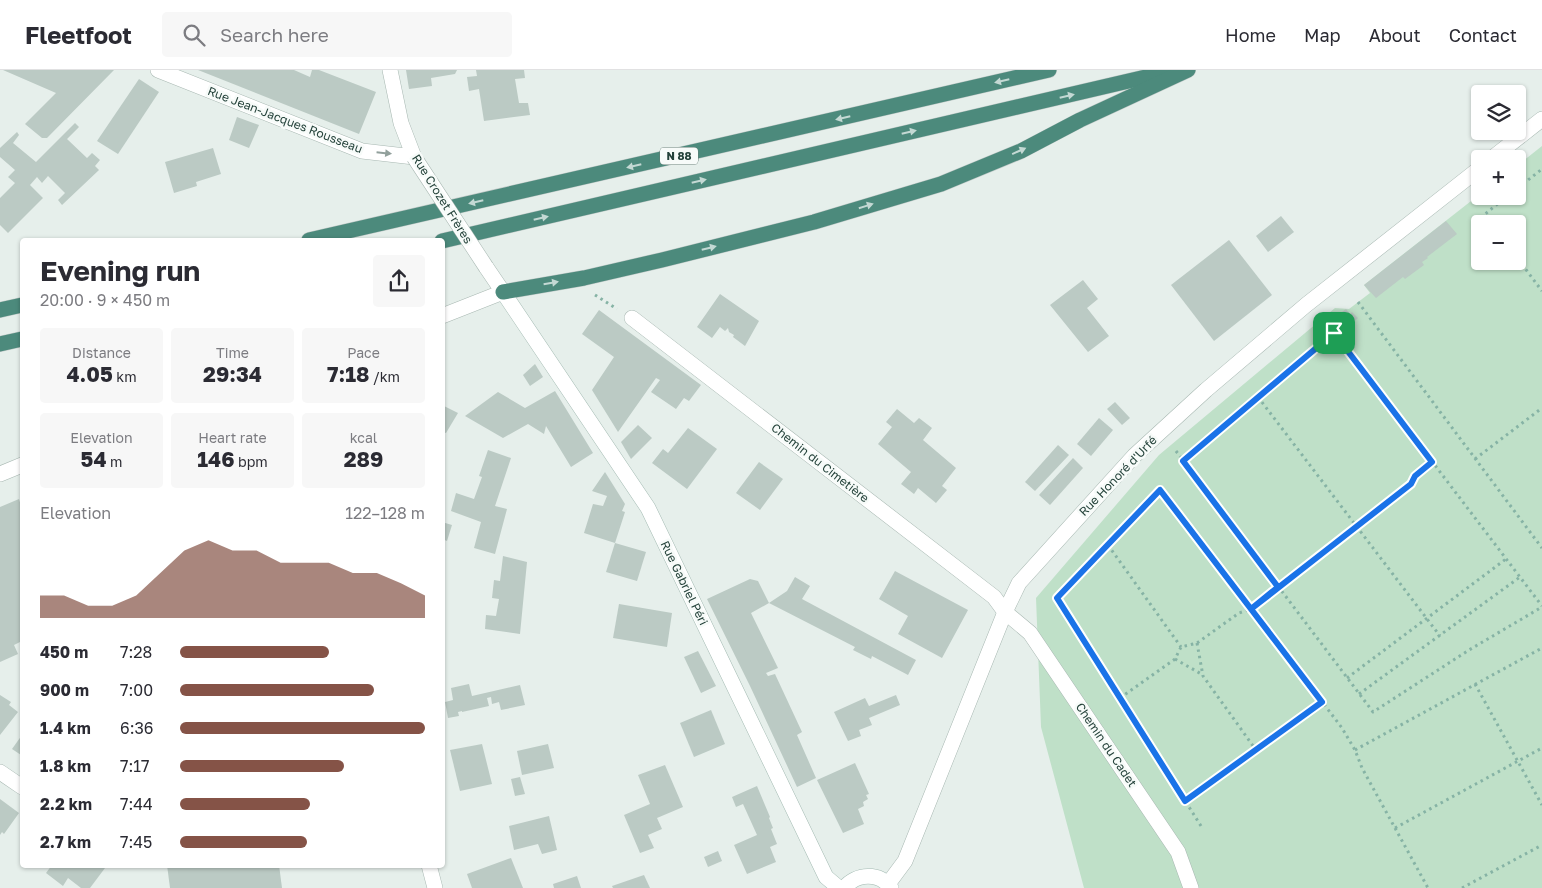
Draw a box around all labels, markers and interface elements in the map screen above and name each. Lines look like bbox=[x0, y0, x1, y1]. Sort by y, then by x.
search box bbox=[162, 12, 512, 57]
text: Fleetfoot bbox=[25, 20, 132, 49]
icon: search bbox=[180, 21, 208, 49]
text: Search here bbox=[220, 23, 329, 46]
text: Home bbox=[1225, 24, 1276, 46]
text: Map bbox=[1304, 24, 1341, 46]
text: About bbox=[1369, 24, 1421, 46]
text: Contact bbox=[1449, 24, 1517, 46]
one-way arrow bbox=[994, 77, 1009, 85]
street label: Rue Jean-Jacques Rousseau bbox=[206, 83, 365, 156]
map controls bbox=[1471, 85, 1526, 270]
button: layers bbox=[1471, 85, 1526, 140]
one-way arrow bbox=[1059, 92, 1074, 100]
one-way arrow bbox=[836, 114, 851, 122]
one-way arrow bbox=[901, 128, 916, 136]
one-way arrow bbox=[1012, 147, 1026, 155]
road number: N 88 bbox=[660, 148, 698, 164]
one-way arrow bbox=[376, 149, 392, 157]
button: + bbox=[1471, 150, 1526, 205]
street label: Rue Crozet Frères bbox=[409, 151, 476, 246]
one-way arrow bbox=[626, 162, 642, 170]
one-way arrow bbox=[692, 177, 707, 185]
one-way arrow bbox=[468, 198, 483, 206]
one-way arrow bbox=[859, 202, 874, 210]
one-way arrow bbox=[534, 214, 549, 222]
button: − bbox=[1471, 215, 1526, 270]
one-way arrow bbox=[702, 244, 717, 252]
text: Evening run bbox=[40, 254, 200, 287]
button: share bbox=[373, 255, 425, 307]
one-way arrow bbox=[543, 279, 559, 287]
text: 20:00 · 9 × 450 m bbox=[40, 290, 170, 310]
pin bbox=[1313, 312, 1355, 354]
icon: arrive bbox=[1320, 319, 1348, 347]
text: Distance bbox=[72, 344, 131, 361]
text: Time bbox=[216, 344, 249, 361]
text: Pace bbox=[347, 344, 380, 361]
text: 4.05 bbox=[66, 361, 113, 387]
text: 29:34 bbox=[203, 361, 262, 387]
text: 7:18 bbox=[327, 361, 369, 387]
text: km bbox=[113, 368, 137, 385]
text: /km bbox=[369, 368, 400, 385]
street label: Chemin du Cimetière bbox=[768, 420, 872, 505]
text: Elevation bbox=[70, 429, 133, 446]
text: Heart rate bbox=[198, 429, 267, 446]
text: kcal bbox=[350, 429, 377, 446]
street label: Rue Honoré d'Urfé bbox=[1076, 432, 1160, 519]
text: 54 bbox=[81, 446, 107, 472]
text: 146 bbox=[197, 446, 235, 472]
text: 289 bbox=[344, 446, 383, 472]
text: m bbox=[107, 453, 122, 470]
text: bpm bbox=[235, 453, 268, 470]
text: Elevation bbox=[40, 503, 111, 523]
text: 122–128 m bbox=[345, 503, 425, 523]
street label: Rue Gabriel Péri bbox=[658, 538, 711, 627]
text: 450 m bbox=[40, 642, 88, 662]
text: 7:28 bbox=[120, 642, 152, 662]
text: 900 m bbox=[40, 680, 89, 700]
text: 7:00 bbox=[120, 680, 153, 700]
street label: Chemin du Cadet bbox=[1073, 700, 1140, 790]
text: 1.4 km bbox=[40, 718, 91, 738]
text: 6:36 bbox=[120, 718, 154, 738]
text: 1.8 km bbox=[40, 756, 91, 776]
text: 7:17 bbox=[120, 756, 150, 776]
text: 2.2 km bbox=[40, 794, 92, 814]
text: 7:44 bbox=[120, 794, 153, 814]
text: 2.7 km bbox=[40, 832, 91, 852]
text: 7:45 bbox=[120, 832, 152, 852]

